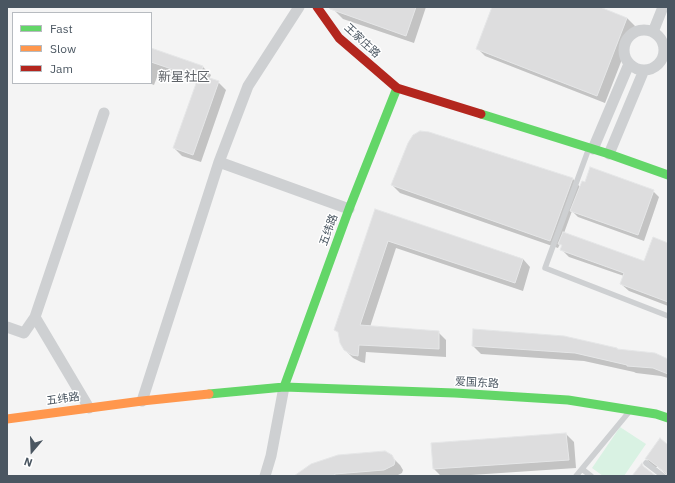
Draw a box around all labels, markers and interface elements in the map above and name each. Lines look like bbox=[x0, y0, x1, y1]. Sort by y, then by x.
legend bbox=[12, 12, 152, 84]
text: Fast bbox=[50, 21, 73, 36]
street label: 王家庄路 bbox=[341, 21, 383, 61]
text: Slow bbox=[50, 41, 76, 56]
text: Jam bbox=[50, 61, 73, 76]
district label: 新星社区 bbox=[158, 69, 210, 85]
street label: 五纬路 bbox=[317, 212, 341, 248]
street label: 爱国东路 bbox=[455, 375, 499, 391]
street label: 五纬路 bbox=[46, 390, 80, 408]
north arrow bbox=[12, 431, 52, 471]
text: N bbox=[22, 454, 34, 470]

